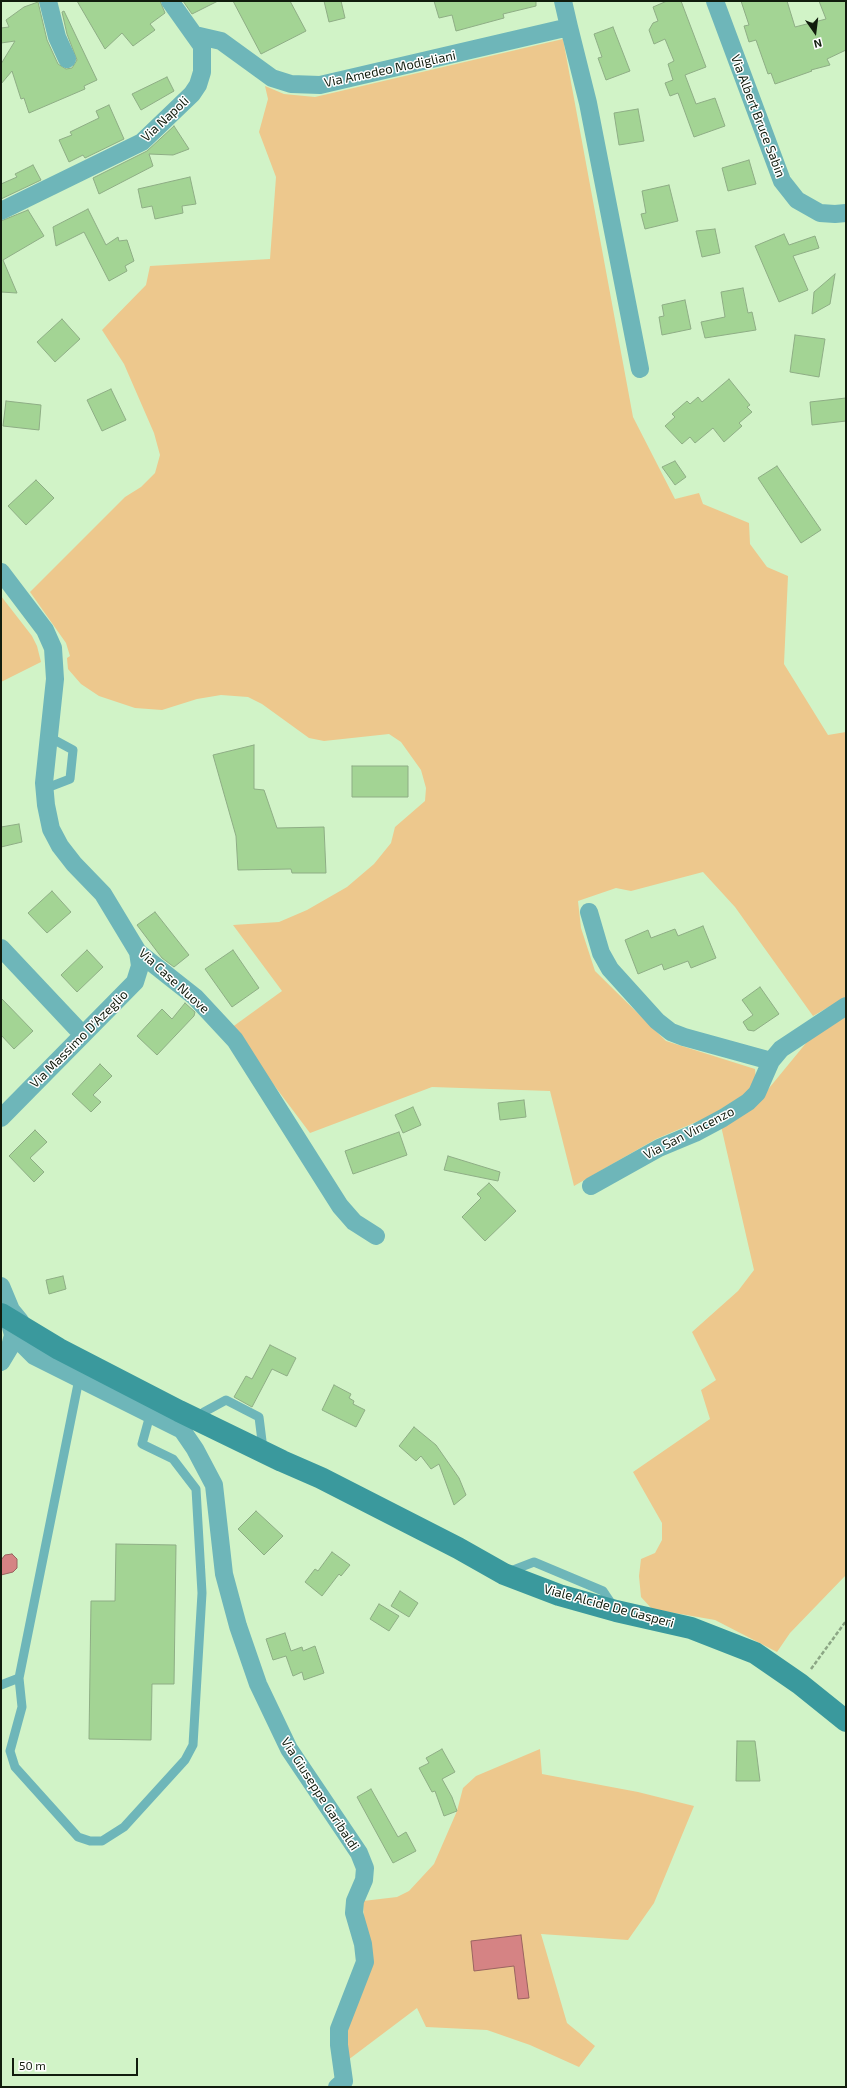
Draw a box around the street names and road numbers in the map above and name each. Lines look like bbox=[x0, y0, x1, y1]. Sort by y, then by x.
street label: Via Amedeo Modigliani bbox=[323, 47, 457, 91]
street label: Via Albert Bruce Sabin bbox=[727, 53, 789, 179]
street label: Via Napoli bbox=[138, 93, 192, 145]
street label: Via Case Nuove bbox=[135, 945, 213, 1017]
street label: Via Massimo D'Azeglio bbox=[27, 987, 131, 1091]
street label: Via San Vincenzo bbox=[641, 1103, 737, 1163]
street label: Viale Alcide De Gasperi bbox=[542, 1581, 676, 1631]
street label: Via Giuseppe Garibaldi bbox=[278, 1735, 362, 1853]

